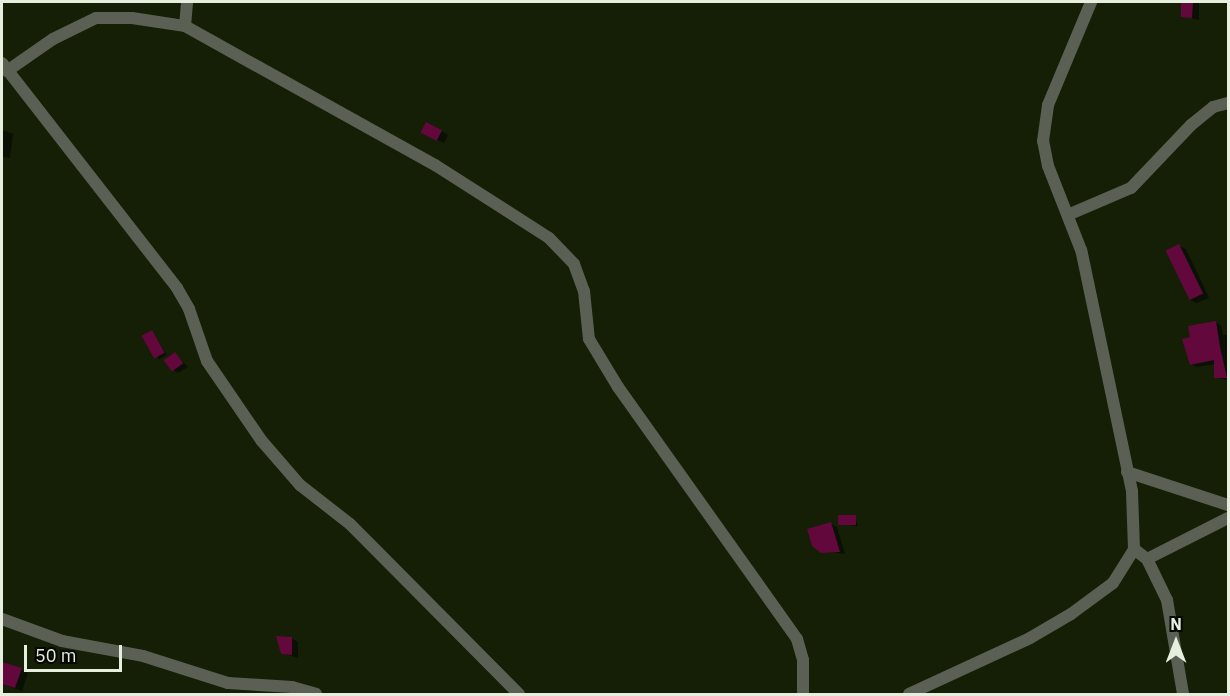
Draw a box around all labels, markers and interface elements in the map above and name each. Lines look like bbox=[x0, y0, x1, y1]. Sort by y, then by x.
north arrow bbox=[1146, 612, 1206, 672]
text: N bbox=[1170, 614, 1182, 634]
scale bar bbox=[27, 633, 124, 671]
text: 50 m bbox=[35, 644, 77, 667]

